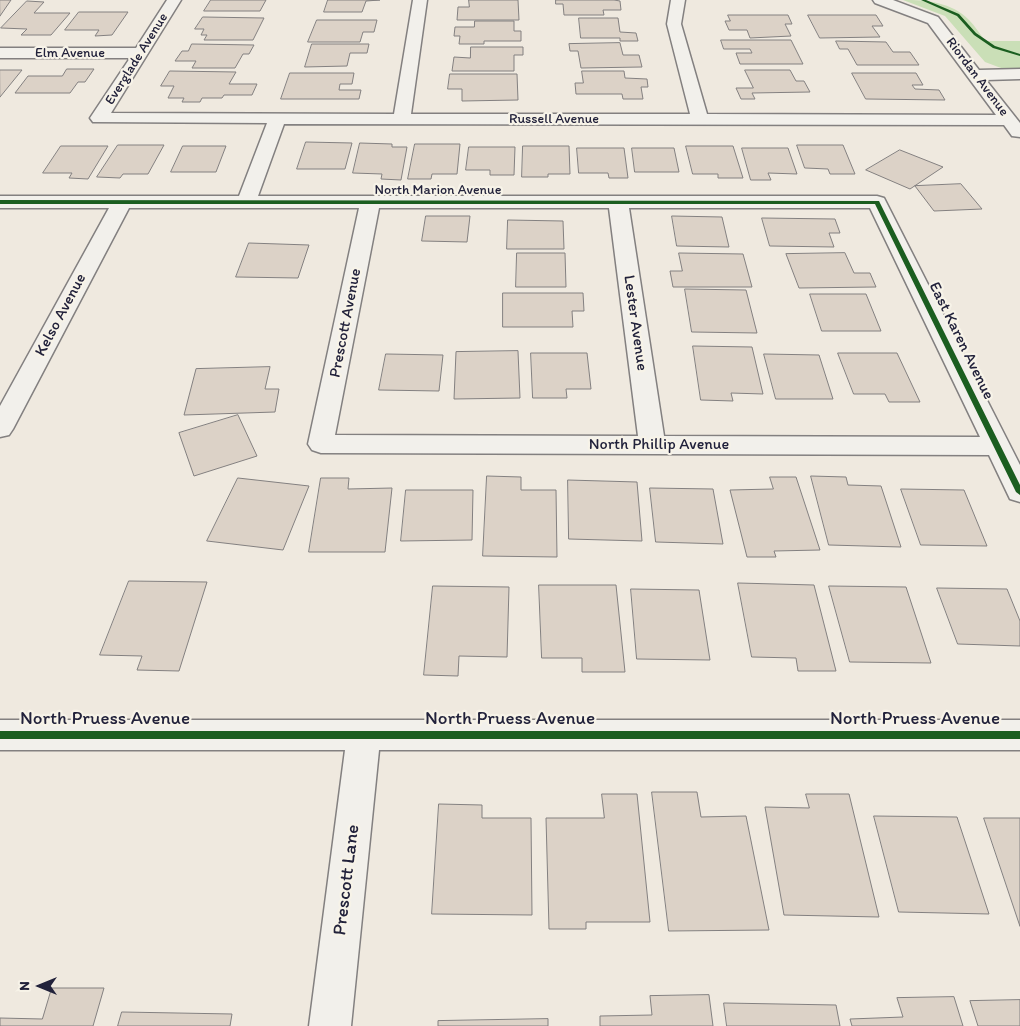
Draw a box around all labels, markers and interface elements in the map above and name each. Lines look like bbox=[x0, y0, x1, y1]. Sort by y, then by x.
street label: Everglade Avenue bbox=[102, 10, 172, 108]
street label: Riordan Avenue bbox=[942, 34, 1012, 120]
street label: Elm Avenue bbox=[35, 45, 105, 61]
street label: Russell Avenue bbox=[509, 111, 599, 127]
street label: North Marion Avenue bbox=[375, 182, 501, 198]
street label: Prescott Avenue bbox=[326, 267, 366, 379]
street label: Kelso Avenue bbox=[31, 270, 91, 360]
street label: Lester Avenue bbox=[619, 274, 651, 372]
street label: East Karen Avenue bbox=[924, 279, 998, 403]
street label: North Phillip Avenue bbox=[589, 435, 729, 455]
street label: North Pruess Avenue bbox=[20, 708, 190, 730]
street label: North Pruess Avenue bbox=[425, 708, 595, 730]
street label: North Pruess Avenue bbox=[830, 708, 1000, 730]
street label: Prescott Lane bbox=[329, 823, 365, 937]
north arrow bbox=[15, 961, 65, 1011]
text: N bbox=[16, 981, 33, 991]

